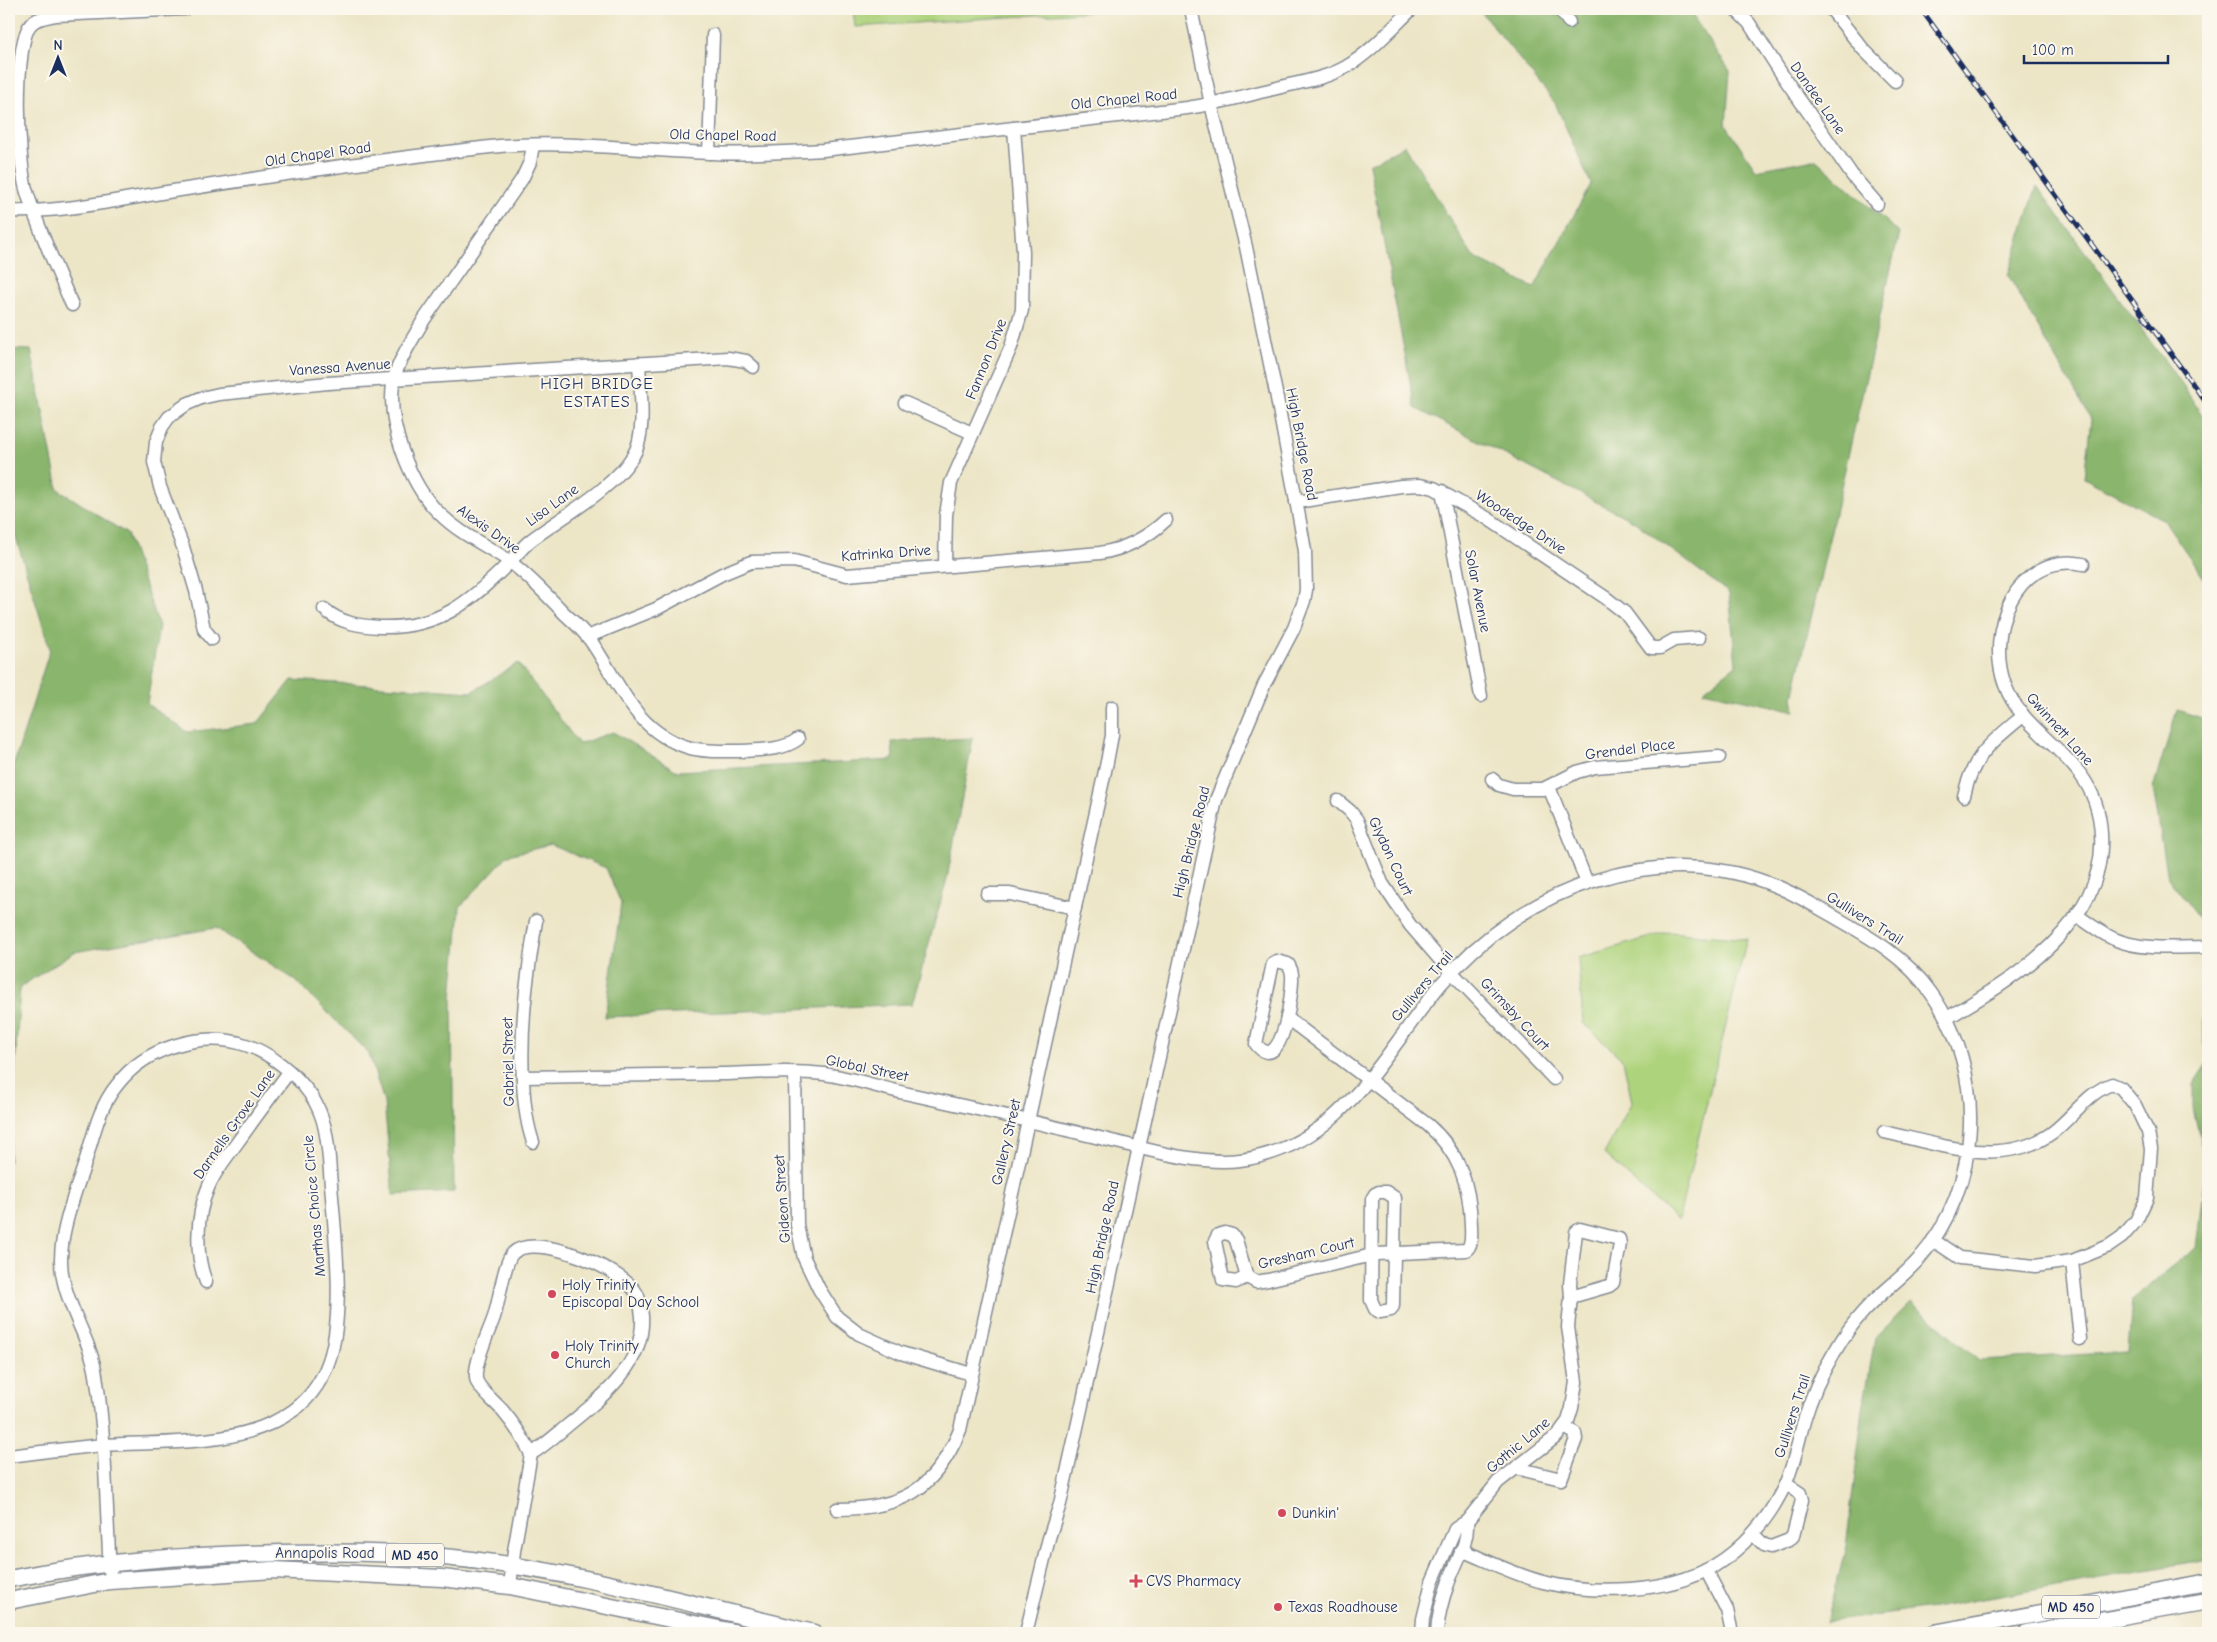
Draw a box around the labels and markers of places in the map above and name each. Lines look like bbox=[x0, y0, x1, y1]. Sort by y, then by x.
place label: Holy Trinity Episcopal Day School bbox=[562, 1276, 699, 1311]
marker: Holy Trinity Episcopal Day School bbox=[546, 1288, 558, 1300]
place label: Holy Trinity Church bbox=[565, 1337, 639, 1372]
marker: Holy Trinity Church bbox=[549, 1349, 561, 1361]
place label: Dunkin' bbox=[1292, 1504, 1339, 1522]
marker: Dunkin' bbox=[1276, 1507, 1288, 1519]
place label: CVS Pharmacy bbox=[1146, 1572, 1241, 1590]
marker: CVS Pharmacy bbox=[1130, 1575, 1142, 1587]
place label: Texas Roadhouse bbox=[1288, 1598, 1398, 1616]
marker: Texas Roadhouse bbox=[1272, 1601, 1284, 1613]

